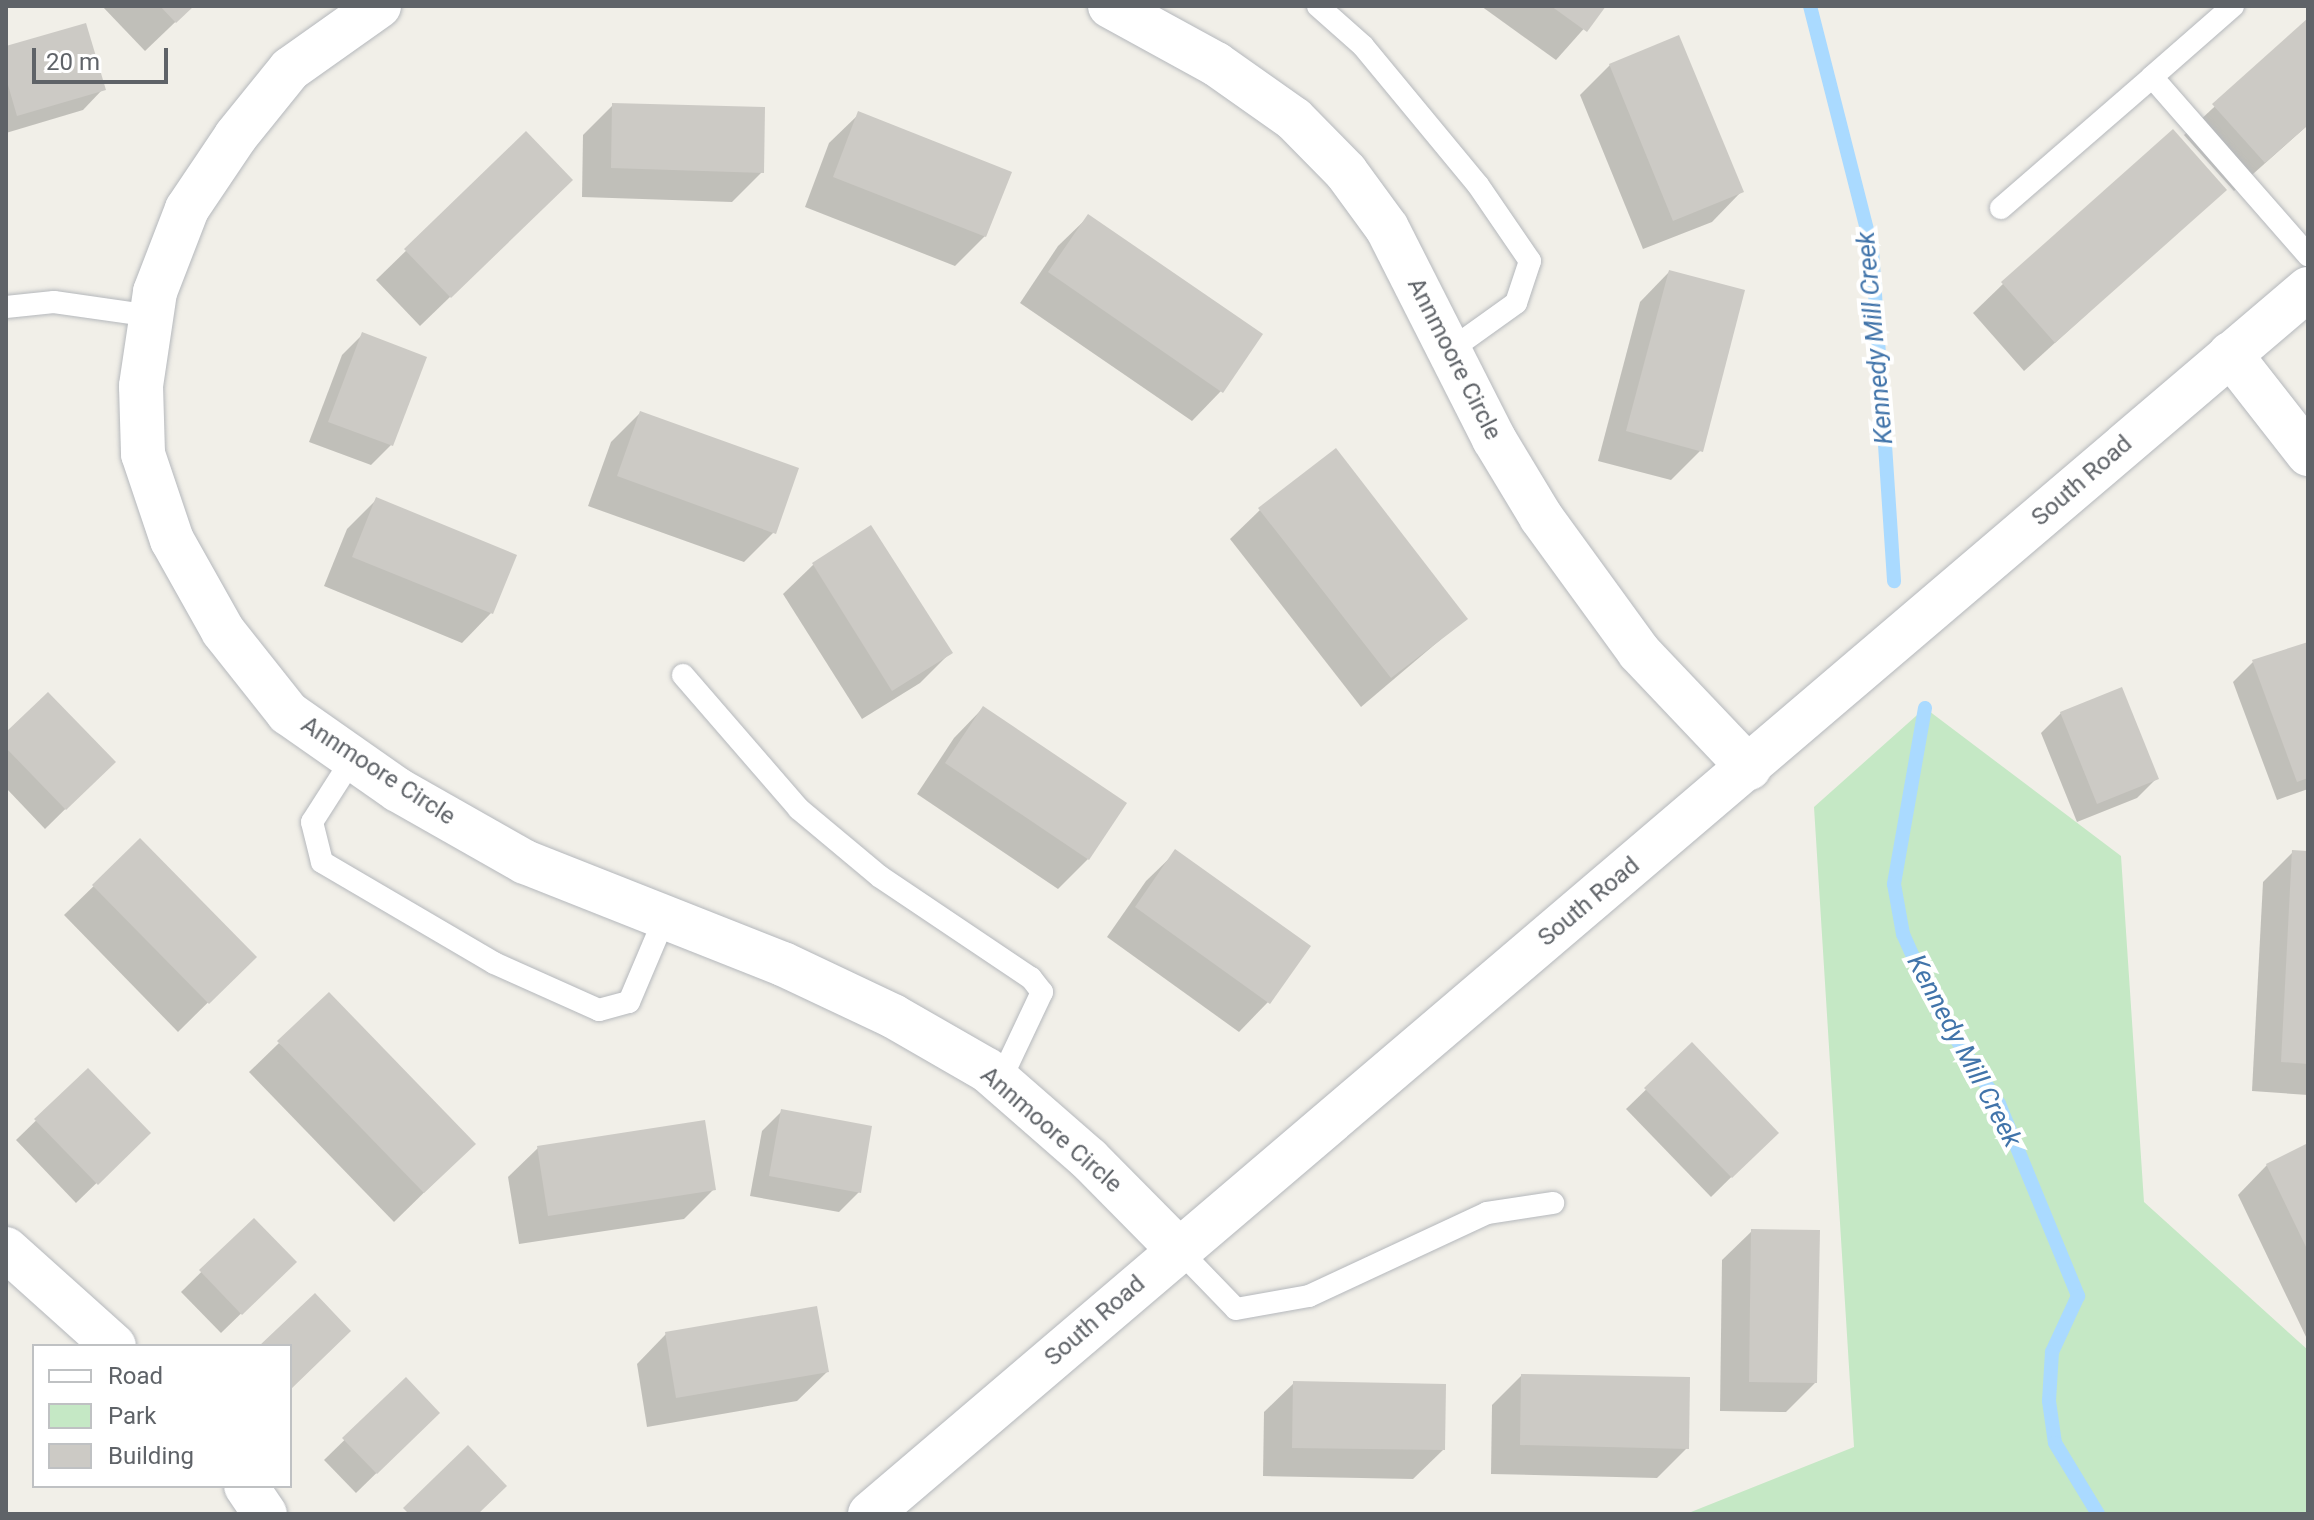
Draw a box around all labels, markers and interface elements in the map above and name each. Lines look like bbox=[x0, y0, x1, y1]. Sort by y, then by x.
scale bar bbox=[36, 32, 172, 82]
text: 20 m bbox=[46, 48, 100, 76]
water label: Kennedy Mill Creek bbox=[1850, 230, 1900, 446]
street label: Annmoore Circle bbox=[1401, 273, 1507, 445]
street label: South Road bbox=[2026, 430, 2138, 532]
street label: Annmoore Circle bbox=[296, 711, 460, 831]
street label: South Road bbox=[1533, 851, 1645, 953]
water label: Kennedy Mill Creek bbox=[1900, 949, 2028, 1153]
street label: Annmoore Circle bbox=[975, 1061, 1127, 1199]
street label: South Road bbox=[1039, 1270, 1151, 1372]
legend bbox=[32, 1344, 292, 1488]
text: Road bbox=[108, 1362, 163, 1390]
text: Park bbox=[108, 1402, 156, 1430]
text: Building bbox=[108, 1442, 194, 1470]

